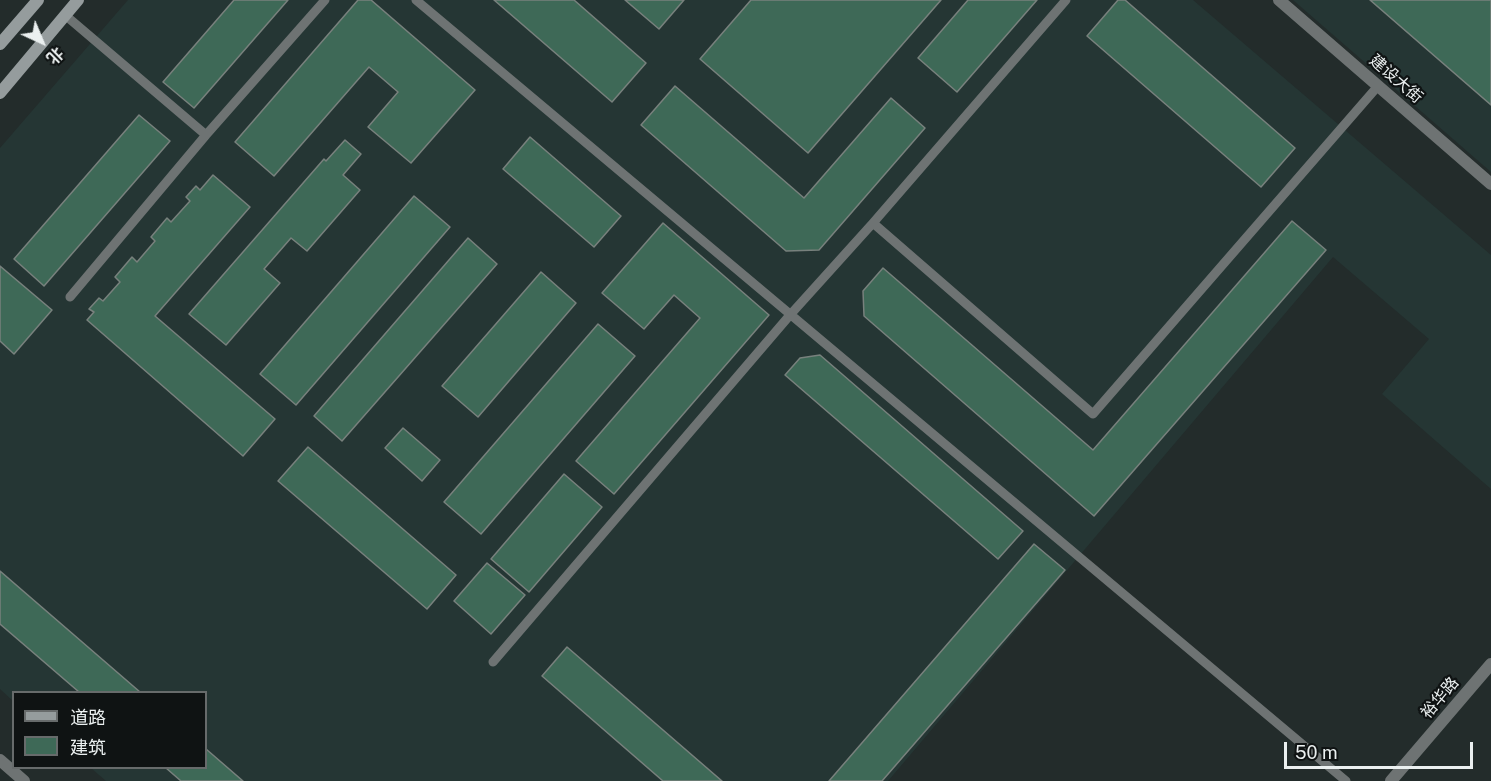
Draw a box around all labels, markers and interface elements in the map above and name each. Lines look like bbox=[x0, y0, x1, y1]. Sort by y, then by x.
north arrow bbox=[12, 12, 72, 72]
text: 北 bbox=[42, 43, 67, 68]
street label: 建设大街 bbox=[1366, 51, 1426, 107]
street label: 裕华路 bbox=[1417, 673, 1463, 723]
legend bbox=[12, 691, 207, 769]
text: 道路 bbox=[70, 707, 106, 728]
scale bar bbox=[1287, 730, 1476, 768]
text: 建筑 bbox=[70, 737, 106, 758]
text: 50 m bbox=[1295, 742, 1338, 763]

